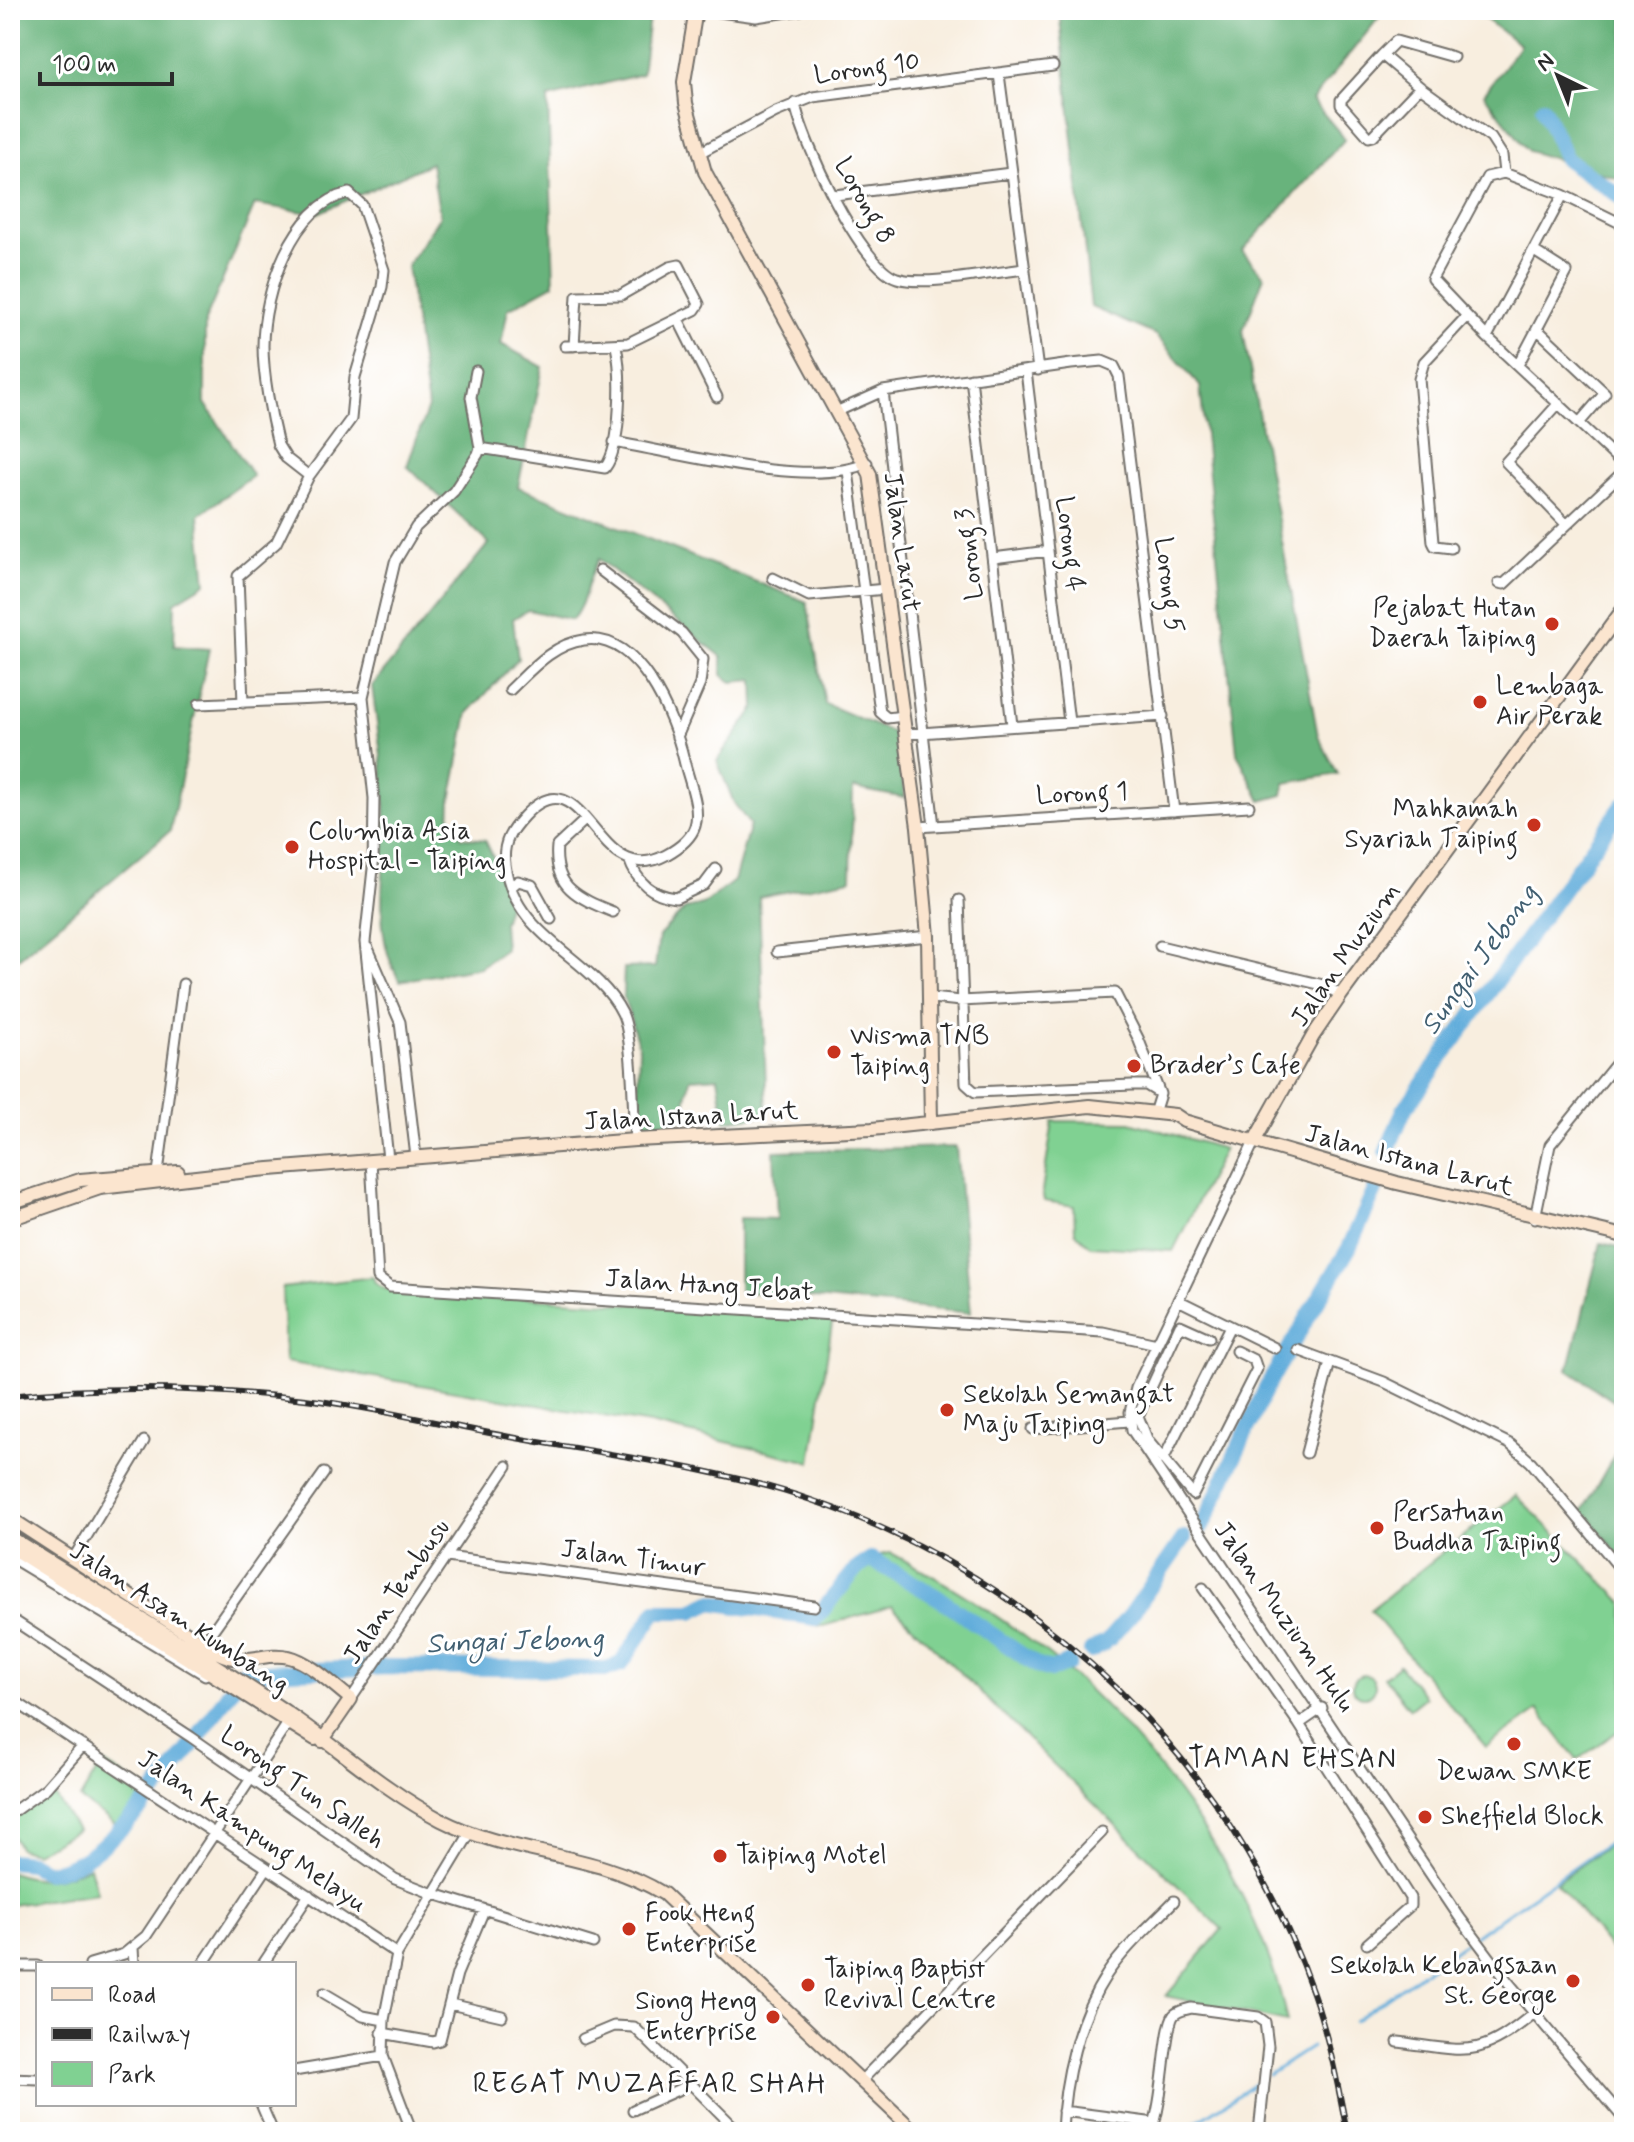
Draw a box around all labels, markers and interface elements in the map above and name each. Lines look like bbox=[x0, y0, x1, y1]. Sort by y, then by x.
scale bar bbox=[40, 36, 172, 86]
north arrow bbox=[1518, 36, 1598, 116]
street label: Lorong 10 bbox=[812, 45, 923, 96]
text: N bbox=[1531, 48, 1561, 78]
text: 100 m bbox=[52, 50, 116, 81]
street label: Lorong 8 bbox=[823, 151, 902, 252]
street label: Jalan Larut bbox=[874, 470, 928, 614]
street label: Lorong 4 bbox=[1043, 495, 1092, 594]
street label: Lorong 3 bbox=[947, 506, 995, 602]
street label: Lorong 5 bbox=[1142, 535, 1191, 635]
place label: Pejabat Hutan Daerah Taiping bbox=[1369, 592, 1536, 656]
marker: Pejabat Hutan Daerah Taiping bbox=[1543, 615, 1561, 633]
place label: Lembaga Air Perak bbox=[1496, 670, 1604, 734]
marker: Lembaga Air Perak bbox=[1471, 693, 1489, 711]
street label: Lorong 1 bbox=[1035, 775, 1129, 816]
place label: Mahkamah Syariah Taiping bbox=[1345, 793, 1518, 860]
place label: Columbia Asia Hospital - Taiping bbox=[308, 815, 506, 879]
marker: Mahkamah Syariah Taiping bbox=[1525, 816, 1543, 834]
marker: Columbia Asia Hospital - Taiping bbox=[283, 838, 301, 856]
street label: Jalan Muzium bbox=[1284, 876, 1408, 1034]
water label: Sungai Jebong bbox=[1413, 877, 1549, 1044]
place label: Wisma TNB Taiping bbox=[850, 1020, 989, 1084]
marker: Wisma TNB Taiping bbox=[825, 1043, 843, 1061]
place label: Brader’s Cafe bbox=[1150, 1049, 1301, 1083]
marker: Brader’s Cafe bbox=[1125, 1057, 1143, 1075]
street label: Jalan Istana Larut bbox=[583, 1094, 799, 1140]
street label: Jalan Istana Larut bbox=[1301, 1117, 1517, 1205]
street label: Jalan Hang Jebat bbox=[604, 1262, 814, 1312]
place label: Sekolah Semangat Maju Taiping bbox=[963, 1378, 1174, 1444]
marker: Sekolah Semangat Maju Taiping bbox=[938, 1401, 956, 1419]
place label: Persatuan Buddha Taiping bbox=[1393, 1496, 1561, 1563]
street label: Jalan Tembusu bbox=[336, 1513, 458, 1671]
street label: Jalan Muzium Hulu bbox=[1205, 1515, 1363, 1719]
marker: Persatuan Buddha Taiping bbox=[1368, 1519, 1386, 1537]
street label: Jalan Timur bbox=[559, 1532, 708, 1586]
street label: Jalan Asam Kumbang bbox=[63, 1534, 295, 1702]
water label: Sungai Jebong bbox=[425, 1620, 605, 1666]
street label: Lorong Tun Salleh bbox=[211, 1719, 391, 1860]
marker: Dewan SMKE bbox=[1505, 1735, 1523, 1753]
district label: TAMAN EHSAN bbox=[1188, 1741, 1398, 1778]
street label: Jalan Kampung Melayu bbox=[129, 1743, 373, 1924]
place label: Dewan SMKE bbox=[1436, 1755, 1592, 1789]
place label: Sheffield Block bbox=[1441, 1800, 1604, 1834]
marker: Sheffield Block bbox=[1416, 1808, 1434, 1826]
place label: Taiping Motel bbox=[736, 1839, 887, 1873]
marker: Taiping Motel bbox=[711, 1847, 729, 1865]
place label: Fook Heng Enterprise bbox=[645, 1897, 757, 1961]
marker: Fook Heng Enterprise bbox=[620, 1920, 638, 1938]
place label: Sekolah Kebangsaan St. George bbox=[1330, 1949, 1557, 2015]
place label: Taiping Baptist Revival Centre bbox=[824, 1953, 996, 2017]
legend bbox=[36, 1962, 296, 2106]
marker: Sekolah Kebangsaan St. George bbox=[1564, 1972, 1582, 1990]
marker: Taiping Baptist Revival Centre bbox=[799, 1976, 817, 1994]
text: Road bbox=[108, 1980, 156, 2011]
place label: Siong Heng Enterprise bbox=[635, 1985, 757, 2049]
marker: Siong Heng Enterprise bbox=[764, 2008, 782, 2026]
text: Railway bbox=[108, 2020, 191, 2051]
text: Park bbox=[108, 2060, 156, 2091]
district label: REGAT MUZAFFAR SHAH bbox=[473, 2066, 827, 2103]

